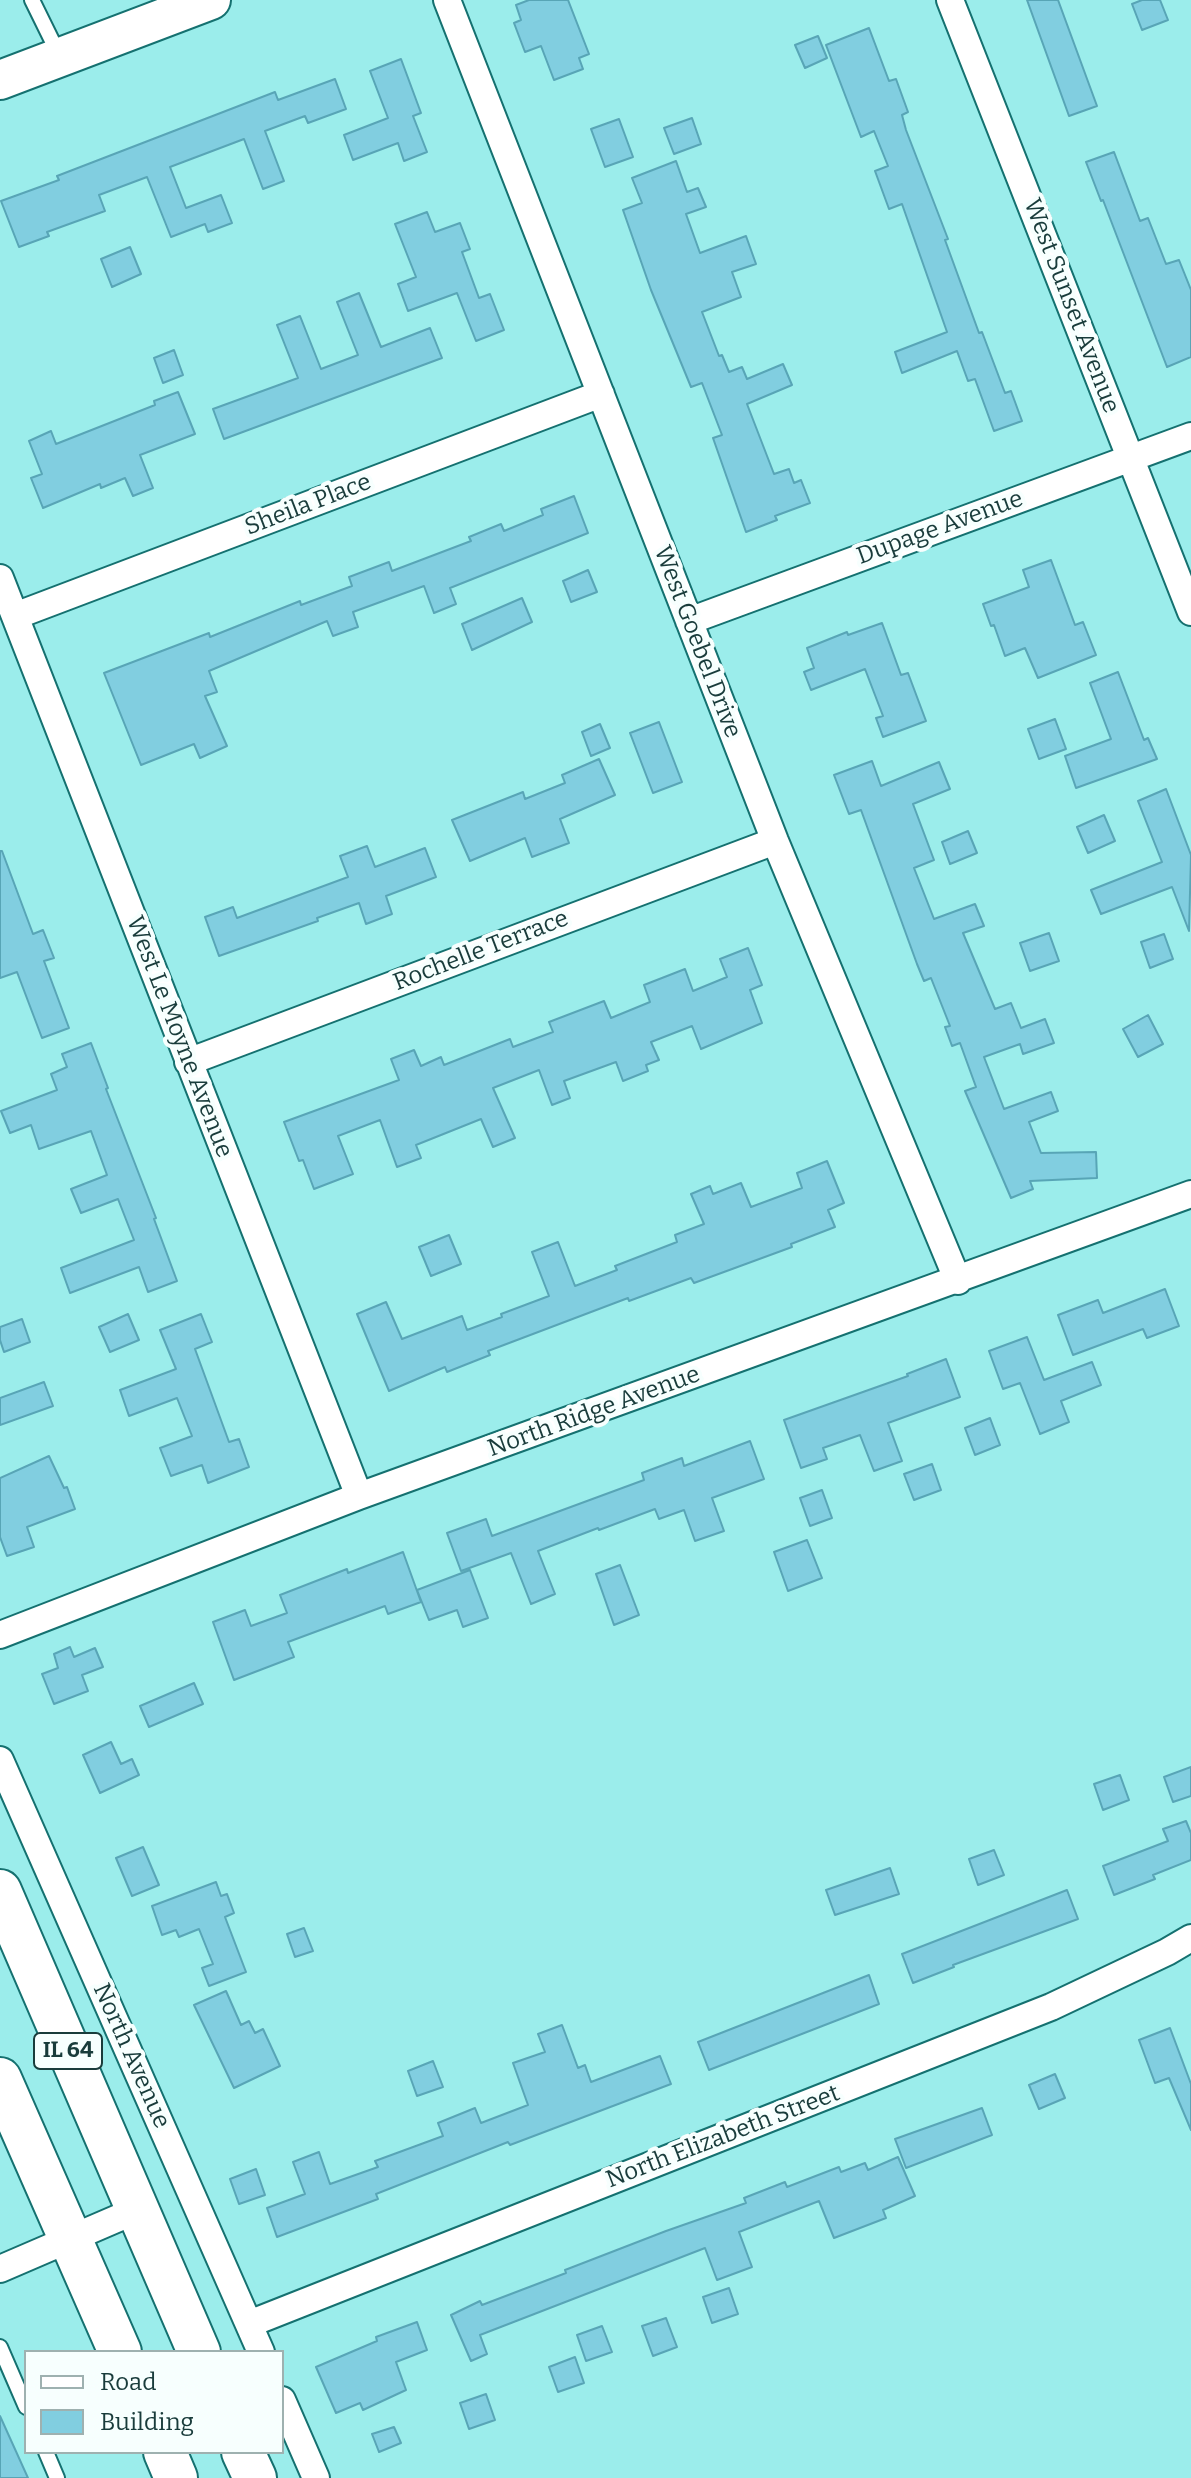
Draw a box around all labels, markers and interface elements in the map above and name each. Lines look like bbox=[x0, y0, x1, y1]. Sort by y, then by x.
street label: West Sunset Avenue bbox=[1017, 195, 1125, 417]
street label: Sheila Place bbox=[241, 468, 375, 542]
street label: Dupage Avenue bbox=[853, 485, 1027, 571]
street label: West Goebel Drive bbox=[647, 542, 747, 742]
street label: Rochelle Terrace bbox=[389, 904, 573, 998]
street label: West Le Moyne Avenue bbox=[120, 912, 238, 1162]
street label: North Ridge Avenue bbox=[484, 1360, 704, 1464]
street label: North Avenue bbox=[86, 1979, 176, 2133]
road number: IL 64 bbox=[34, 2033, 102, 2069]
street label: North Elizabeth Street bbox=[602, 2079, 844, 2195]
legend bbox=[24, 2350, 284, 2454]
text: Road bbox=[100, 2368, 156, 2396]
text: Building bbox=[100, 2408, 194, 2436]

